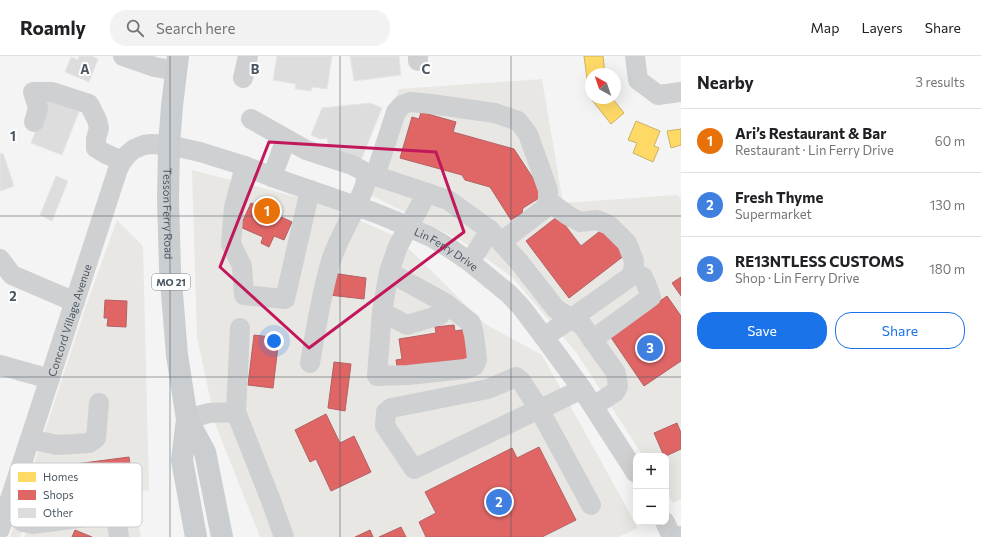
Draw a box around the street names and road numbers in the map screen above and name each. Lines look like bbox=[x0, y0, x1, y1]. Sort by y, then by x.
street label: Tesson Ferry Road bbox=[161, 168, 176, 259]
street label: Lin Ferry Drive bbox=[413, 224, 481, 273]
street label: Concord Village Avenue bbox=[44, 262, 93, 378]
road number: MO 21 bbox=[152, 274, 190, 290]

